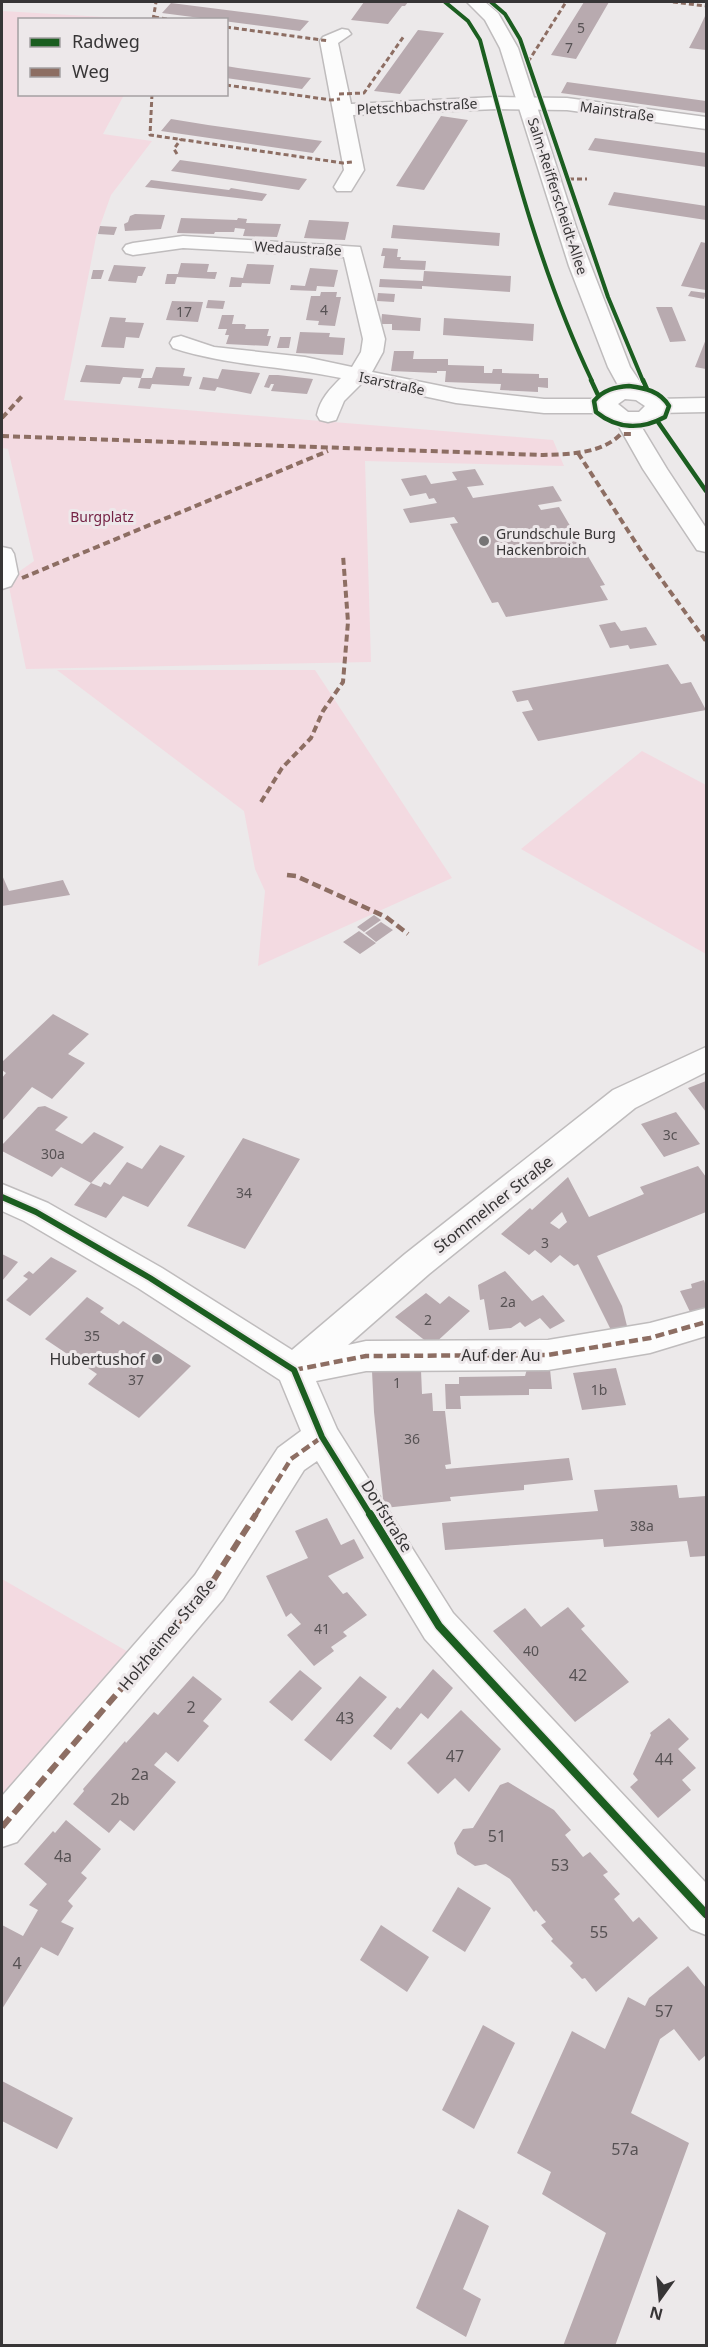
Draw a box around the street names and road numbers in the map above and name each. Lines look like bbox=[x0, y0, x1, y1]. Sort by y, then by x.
street label: Pletschbachstraße bbox=[356, 93, 478, 119]
street label: Mainstraße bbox=[579, 96, 655, 126]
street label: Salm-Reifferscheidt-Allee bbox=[524, 115, 592, 277]
street label: Wedaustraße bbox=[254, 236, 342, 260]
street label: Isarstraße bbox=[357, 367, 427, 399]
street label: Stommelner Straße bbox=[429, 1150, 557, 1258]
street label: Auf der Au bbox=[461, 1344, 541, 1366]
street label: Dorfstraße bbox=[356, 1476, 418, 1556]
street label: Holzheimer Straße bbox=[114, 1573, 220, 1695]

